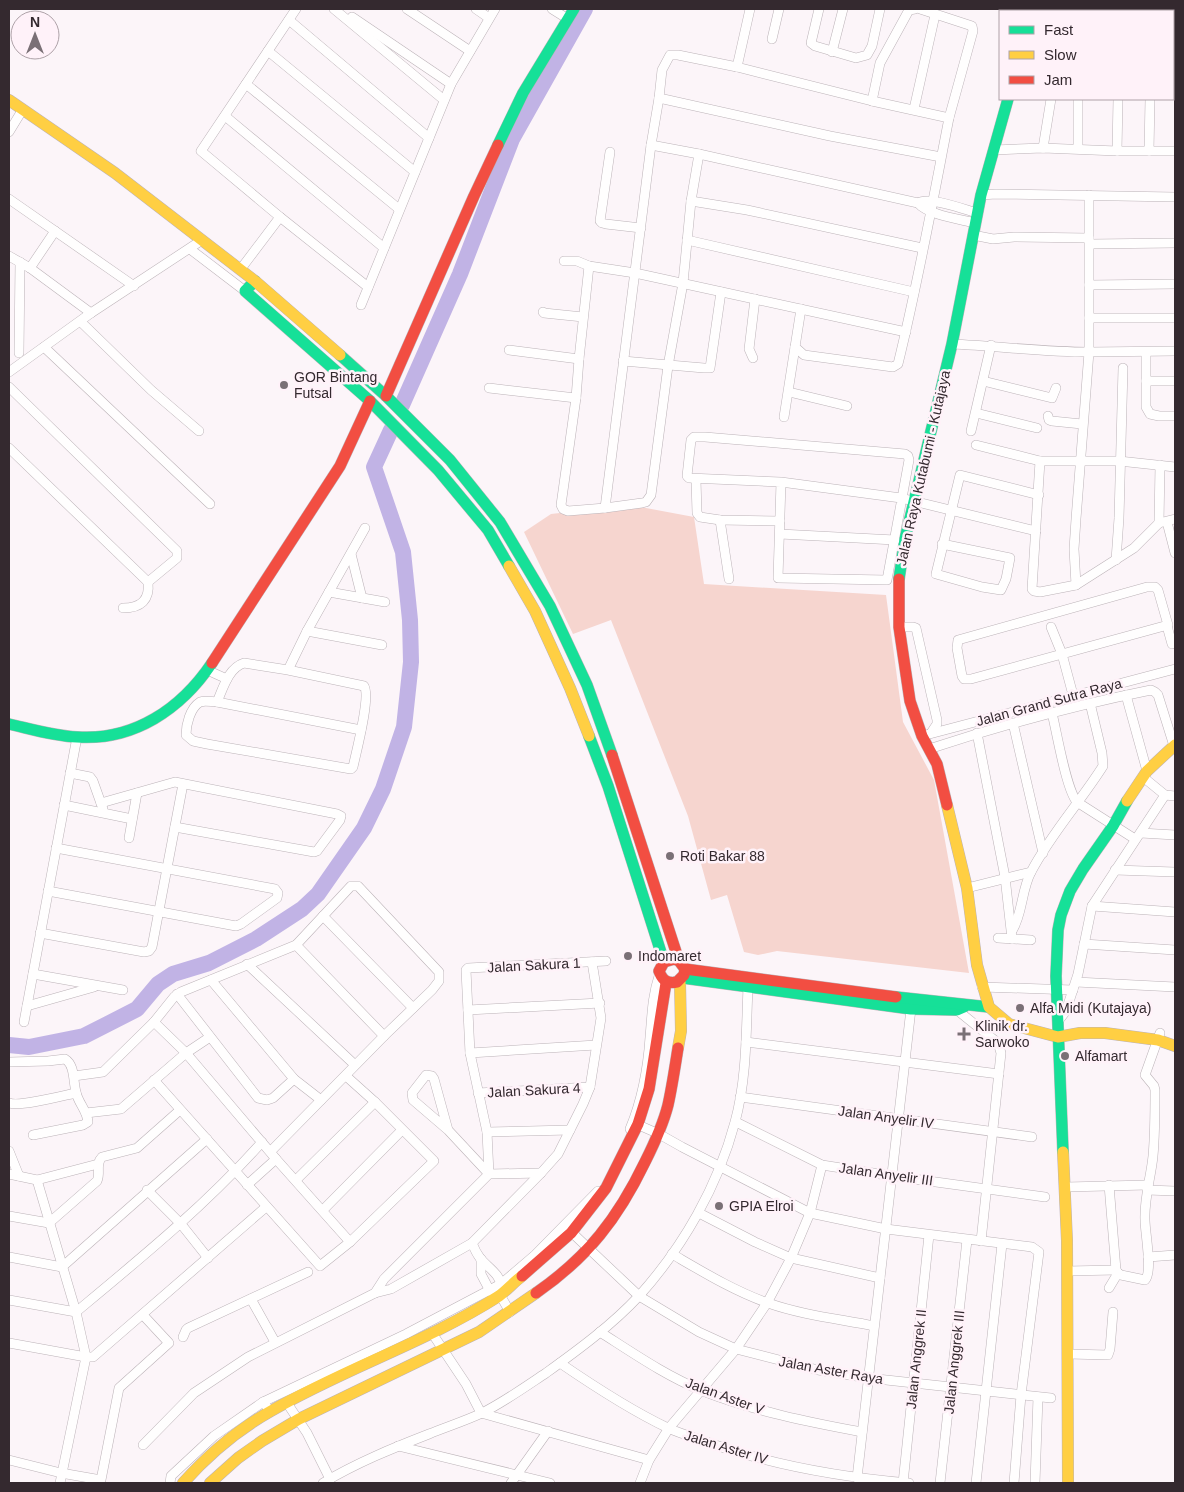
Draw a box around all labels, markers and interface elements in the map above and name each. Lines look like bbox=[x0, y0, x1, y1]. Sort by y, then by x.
north arrow bbox=[10, 10, 60, 60]
legend bbox=[999, 10, 1174, 100]
text: N bbox=[30, 14, 40, 30]
text: Fast bbox=[1044, 21, 1074, 38]
text: Slow bbox=[1044, 46, 1077, 63]
text: Jam bbox=[1044, 71, 1072, 88]
place label: GOR Bintang Futsal bbox=[294, 369, 377, 401]
street label: Jalan Raya Kutabumi - Kutajaya bbox=[893, 369, 953, 567]
marker: GOR Bintang Futsal bbox=[278, 379, 290, 391]
street label: Jalan Grand Sutra Raya bbox=[974, 675, 1124, 729]
place label: Roti Bakar 88 bbox=[680, 848, 765, 864]
marker: Roti Bakar 88 bbox=[664, 850, 676, 862]
place label: Indomaret bbox=[638, 948, 701, 964]
marker: Indomaret bbox=[622, 950, 634, 962]
street label: Jalan Sakura 1 bbox=[487, 955, 581, 975]
place label: Alfa Midi (Kutajaya) bbox=[1030, 1000, 1151, 1016]
marker: Alfa Midi (Kutajaya) bbox=[1014, 1002, 1026, 1014]
place label: Klinik dr. Sarwoko bbox=[975, 1018, 1030, 1050]
marker: Klinik dr. Sarwoko bbox=[957, 1027, 971, 1041]
place label: Alfamart bbox=[1075, 1048, 1127, 1064]
marker: Alfamart bbox=[1059, 1050, 1071, 1062]
street label: Jalan Sakura 4 bbox=[487, 1080, 581, 1100]
street label: Jalan Anyelir IV bbox=[837, 1102, 936, 1132]
street label: Jalan Anyelir III bbox=[838, 1159, 934, 1189]
place label: GPIA Elroi bbox=[729, 1198, 794, 1214]
marker: GPIA Elroi bbox=[713, 1200, 725, 1212]
street label: Jalan Anggrek II bbox=[903, 1308, 929, 1410]
street label: Jalan Anggrek III bbox=[941, 1309, 967, 1415]
street label: Jalan Aster Raya bbox=[777, 1353, 885, 1387]
street label: Jalan Aster V bbox=[684, 1374, 767, 1418]
street label: Jalan Aster IV bbox=[682, 1427, 770, 1467]

